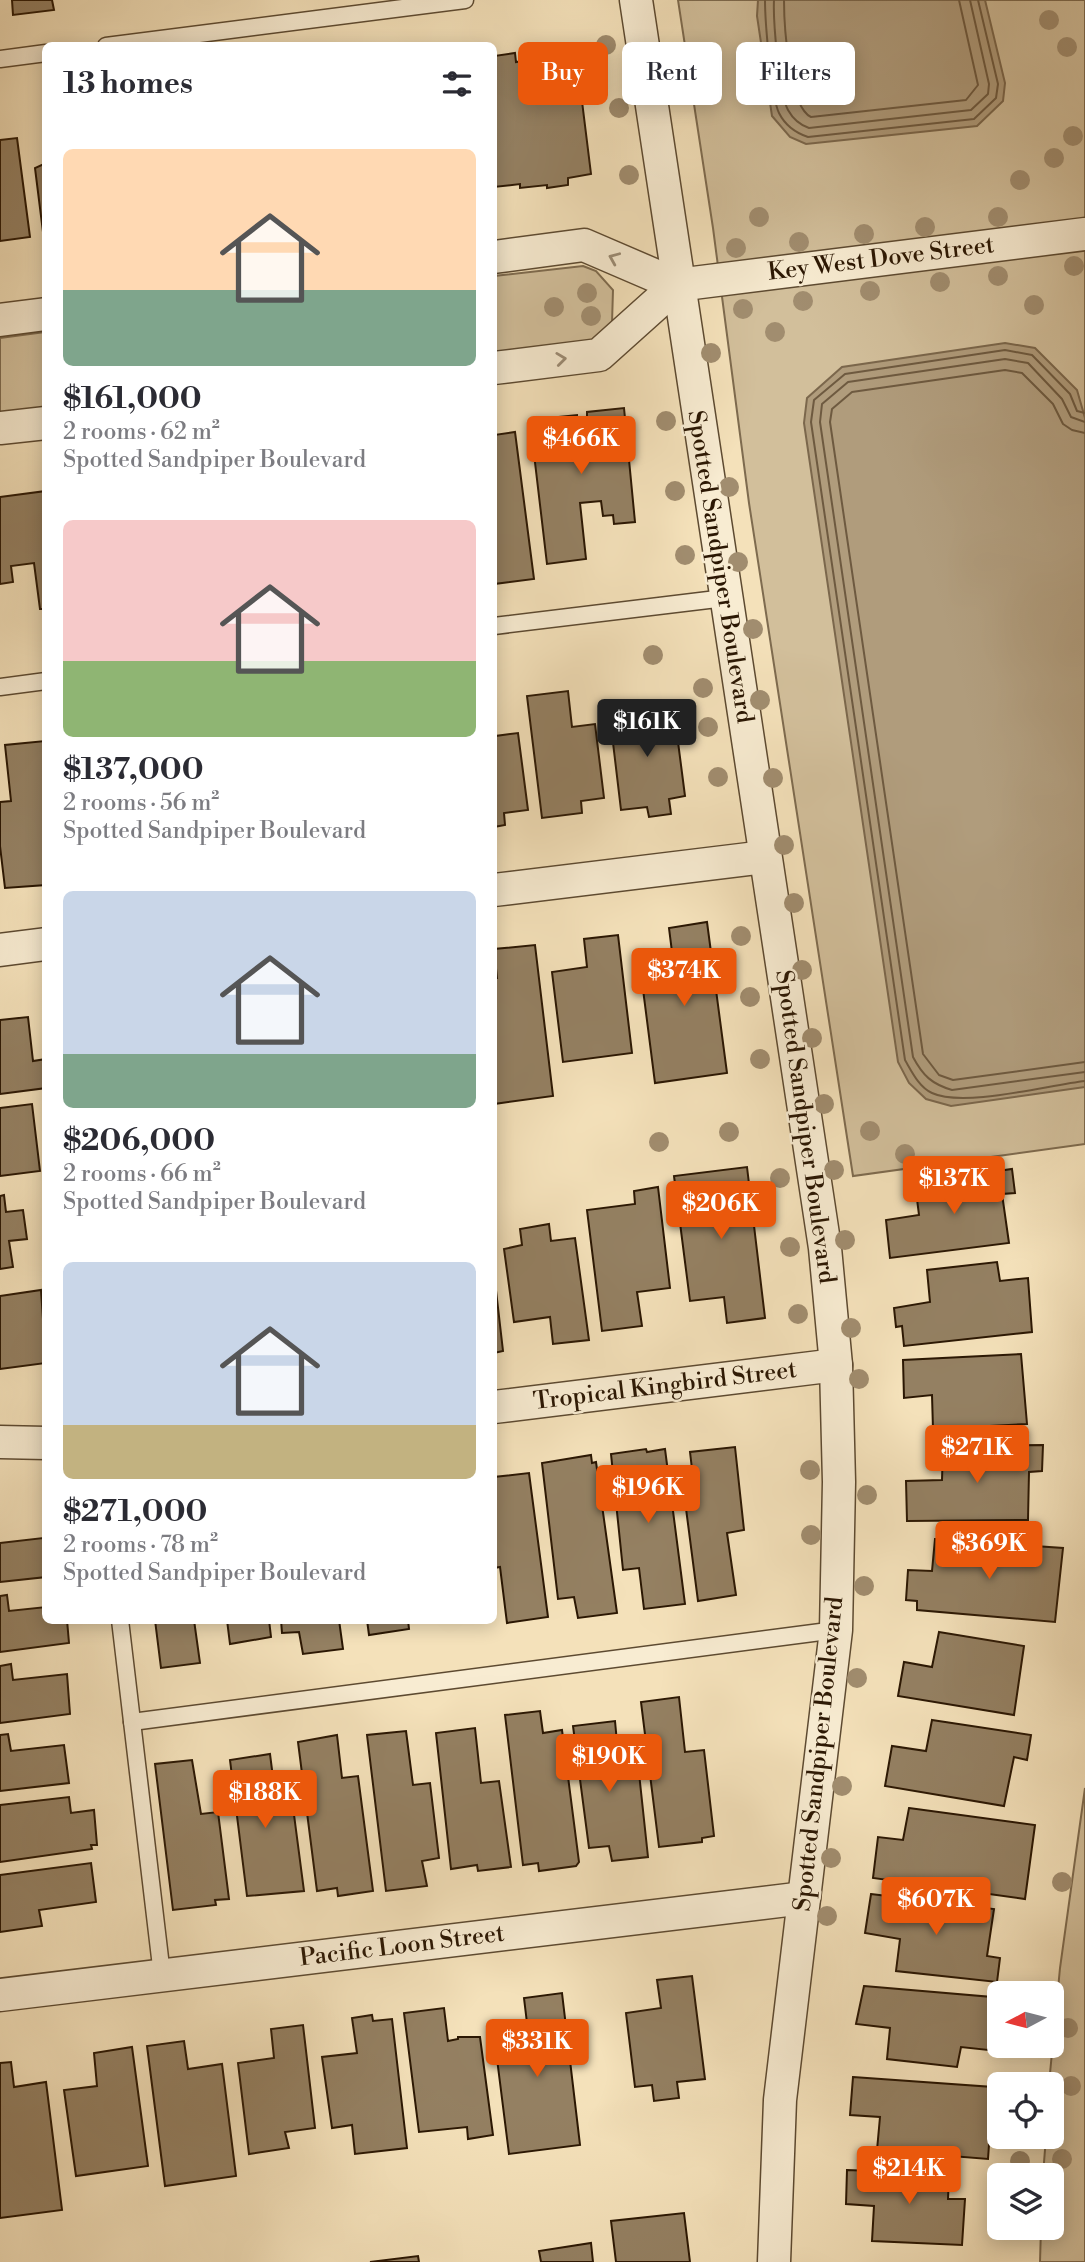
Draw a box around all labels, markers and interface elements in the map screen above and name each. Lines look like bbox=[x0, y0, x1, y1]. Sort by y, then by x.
chip: Buy bbox=[518, 42, 608, 105]
chip: Rent bbox=[622, 42, 722, 105]
chip: Filters bbox=[736, 42, 855, 105]
text: 13 homes bbox=[63, 65, 193, 103]
icon: filters bbox=[438, 65, 476, 103]
icon: home bbox=[207, 195, 333, 321]
street label: Key West Dove Street bbox=[766, 230, 996, 288]
one-way arrow bbox=[609, 252, 622, 266]
one-way arrow bbox=[555, 352, 567, 367]
text: $161,000 bbox=[63, 380, 202, 418]
street label: Spotted Sandpiper Boulevard bbox=[680, 408, 760, 726]
pin: $466K bbox=[532, 416, 630, 476]
text: 2 rooms · 62 m² bbox=[63, 418, 220, 446]
text: $466K bbox=[543, 425, 619, 453]
text: Spotted Sandpiper Boulevard bbox=[63, 446, 366, 474]
icon: home bbox=[207, 566, 333, 692]
pin: $161K bbox=[598, 700, 696, 759]
text: $161K bbox=[613, 708, 681, 736]
text: $137,000 bbox=[63, 751, 204, 789]
text: 2 rooms · 56 m² bbox=[63, 789, 219, 817]
text: Spotted Sandpiper Boulevard bbox=[63, 817, 366, 845]
icon: home bbox=[207, 937, 333, 1063]
pin: $374K bbox=[635, 948, 733, 1008]
text: $374K bbox=[647, 957, 721, 985]
street label: Spotted Sandpiper Boulevard bbox=[768, 968, 842, 1286]
text: $206,000 bbox=[63, 1122, 215, 1160]
pin: $137K bbox=[905, 1156, 1003, 1216]
text: 2 rooms · 66 m² bbox=[63, 1160, 221, 1188]
text: $137K bbox=[919, 1165, 989, 1193]
pin: $206K bbox=[672, 1182, 770, 1241]
text: Spotted Sandpiper Boulevard bbox=[63, 1188, 366, 1216]
text: $206K bbox=[682, 1190, 760, 1218]
icon: home bbox=[207, 1308, 333, 1434]
street label: Tropical Kingbird Street bbox=[532, 1355, 799, 1417]
pin: $271K bbox=[928, 1426, 1026, 1485]
text: $271K bbox=[941, 1434, 1013, 1462]
pin: $196K bbox=[599, 1466, 697, 1525]
text: $196K bbox=[612, 1474, 684, 1502]
text: $271,000 bbox=[63, 1493, 207, 1531]
pin: $369K bbox=[940, 1522, 1038, 1581]
text: $369K bbox=[951, 1530, 1027, 1558]
text: 2 rooms · 78 m² bbox=[63, 1531, 218, 1559]
text: Spotted Sandpiper Boulevard bbox=[63, 1559, 366, 1587]
street label: Spotted Sandpiper Boulevard bbox=[788, 1595, 850, 1913]
pin: $190K bbox=[560, 1734, 658, 1794]
text: $190K bbox=[572, 1743, 646, 1771]
pin: $188K bbox=[216, 1770, 314, 1830]
text: $188K bbox=[229, 1779, 301, 1807]
pin: $607K bbox=[887, 1878, 985, 1937]
text: $607K bbox=[898, 1886, 974, 1914]
street label: Pacific Loon Street bbox=[298, 1918, 507, 1973]
north arrow bbox=[987, 1981, 1064, 2058]
map controls bbox=[987, 1981, 1064, 2240]
pin: $331K bbox=[488, 2020, 586, 2079]
text: $331K bbox=[502, 2028, 572, 2056]
button: locate bbox=[987, 2072, 1064, 2149]
pin: $214K bbox=[860, 2146, 958, 2206]
text: $214K bbox=[873, 2155, 945, 2183]
button: layers bbox=[987, 2163, 1064, 2240]

